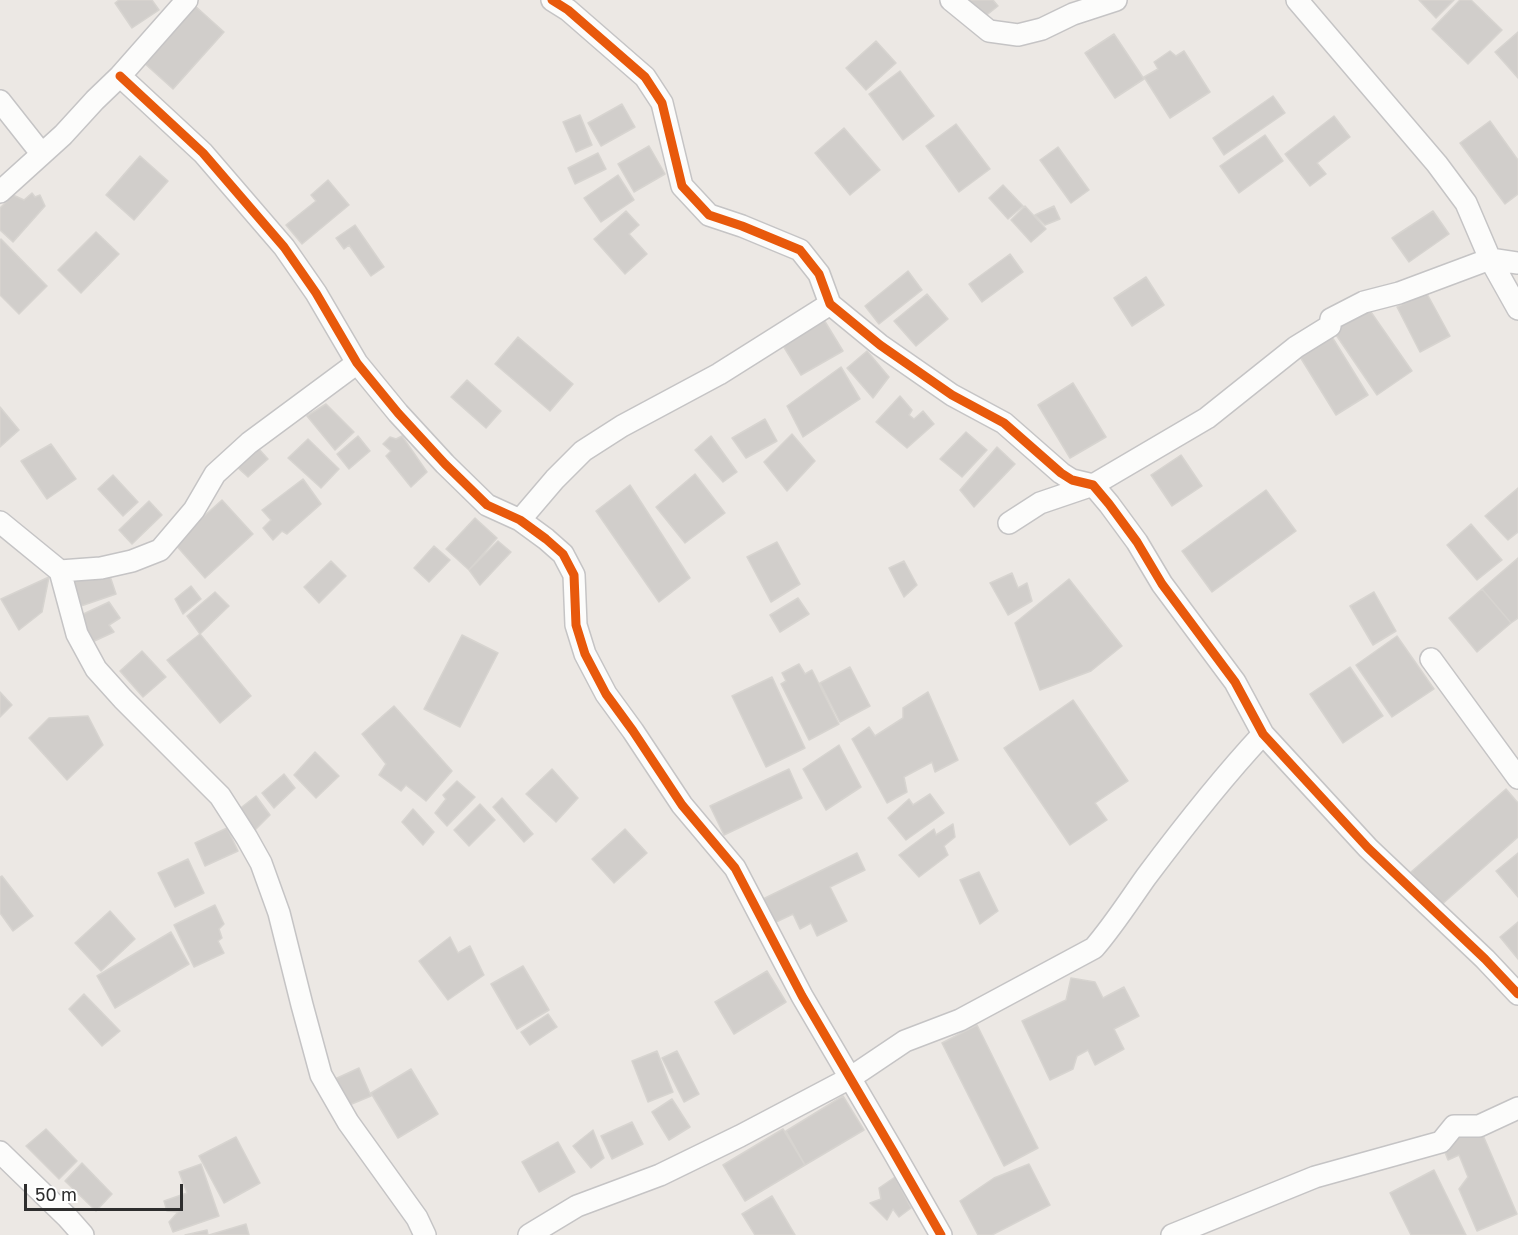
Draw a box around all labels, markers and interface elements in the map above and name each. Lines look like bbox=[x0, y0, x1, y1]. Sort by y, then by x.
scale bar bbox=[27, 1172, 186, 1210]
text: 50 m bbox=[35, 1183, 77, 1205]

